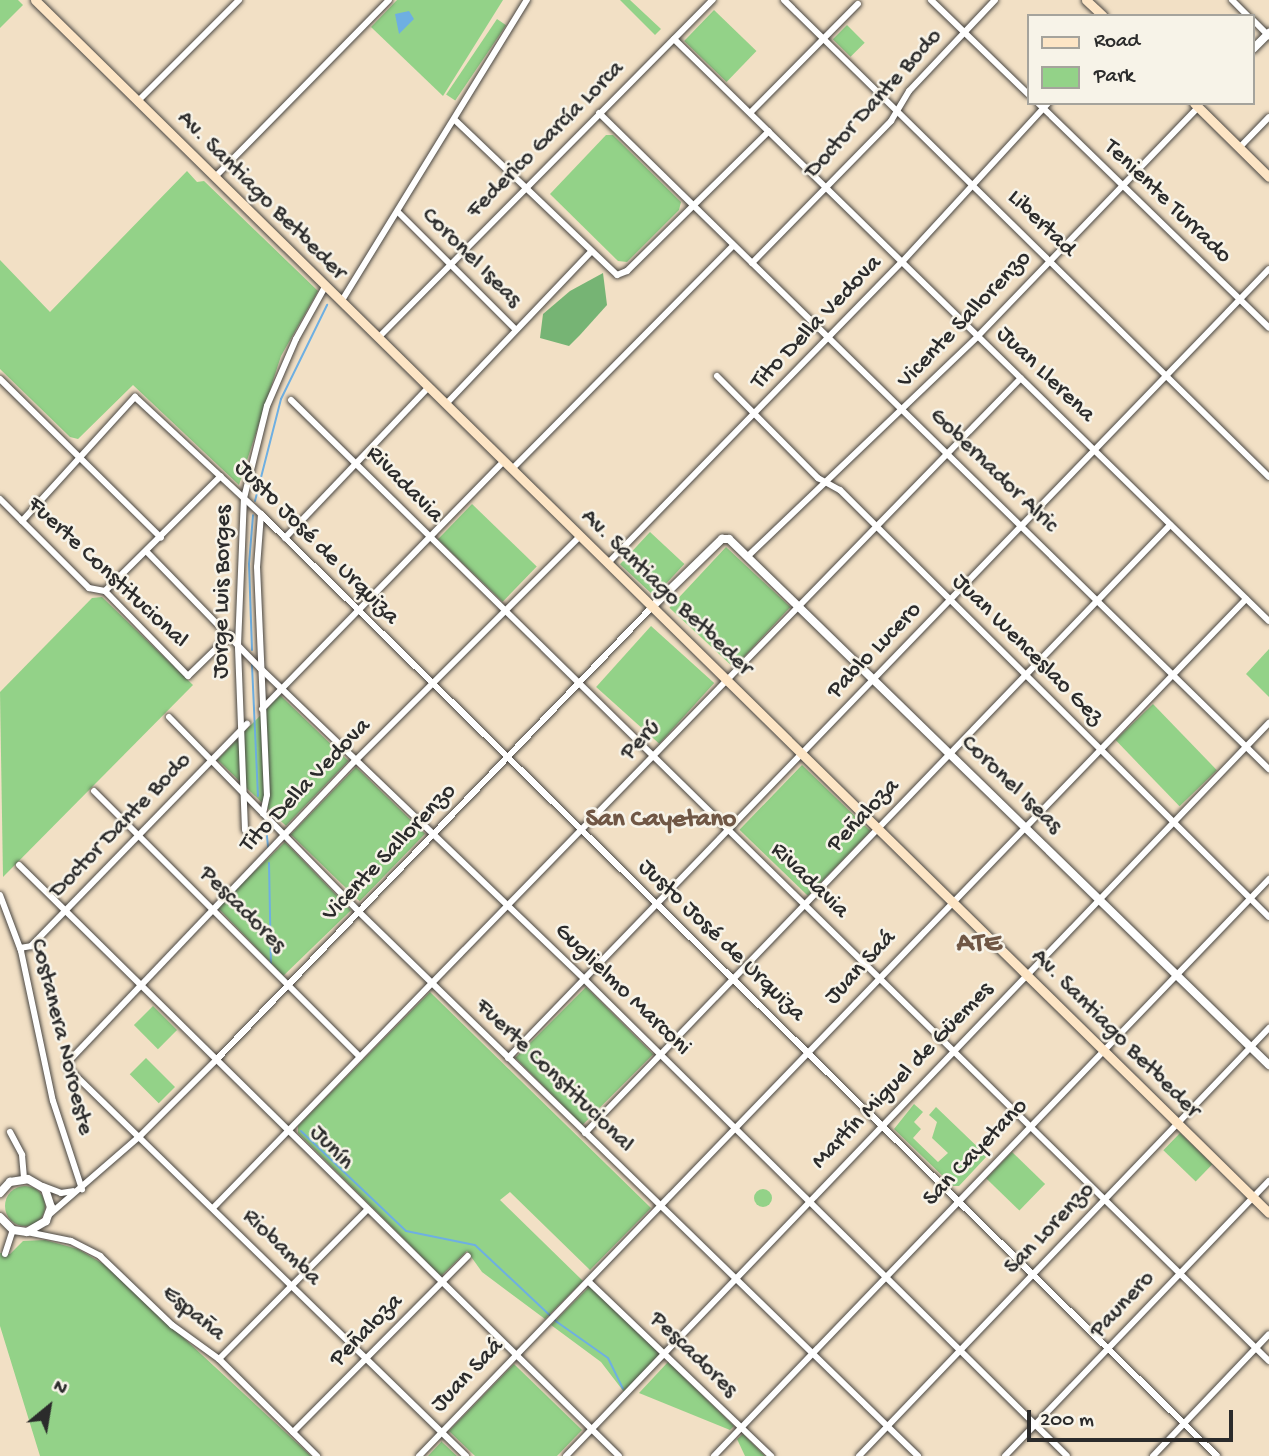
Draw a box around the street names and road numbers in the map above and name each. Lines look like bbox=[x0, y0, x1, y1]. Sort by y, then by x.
street label: Doctor Dante Bodo bbox=[799, 23, 949, 185]
street label: Federico García Lorca bbox=[461, 55, 631, 225]
street label: Av. Santiago Betbeder bbox=[170, 105, 352, 287]
street label: Teniente Turrado bbox=[1097, 134, 1237, 270]
street label: Libertad bbox=[1001, 184, 1081, 264]
street label: Coronel Iseas bbox=[415, 202, 527, 314]
street label: Vicente Sallorenzo bbox=[892, 245, 1038, 395]
street label: Tito Della Vedova bbox=[745, 250, 889, 396]
street label: Juan Llerena bbox=[990, 321, 1100, 429]
street label: Gobernador Alric bbox=[923, 402, 1063, 540]
street label: Rivadavia bbox=[359, 440, 449, 530]
street label: Justo José de Urquiza bbox=[227, 454, 405, 632]
street label: Fuerte Constitucional bbox=[20, 491, 194, 655]
street label: Av. Santiago Betbeder bbox=[574, 503, 758, 683]
street label: Jorge Luis Borges bbox=[207, 505, 239, 679]
street label: Juan Wenceslao Gez bbox=[945, 568, 1109, 732]
street label: Pablo Lucero bbox=[822, 596, 928, 706]
street label: Tito Della Vedova bbox=[234, 713, 378, 859]
street label: Perú bbox=[615, 715, 667, 767]
street label: Coronel Iseas bbox=[954, 729, 1068, 841]
street label: Doctor Dante Bodo bbox=[44, 747, 198, 905]
street label: Peñaloza bbox=[822, 773, 906, 859]
street label: Vicente Sallorenzo bbox=[317, 778, 463, 928]
street label: Rivadavia bbox=[764, 837, 854, 925]
street label: Justo José de Urquiza bbox=[631, 854, 811, 1028]
street label: Pescadores bbox=[192, 860, 292, 960]
street label: Guglielmo Marconi bbox=[548, 917, 696, 1063]
street label: Juan Saá bbox=[819, 924, 903, 1012]
street label: Costanera Noroeste bbox=[23, 936, 99, 1138]
street label: Av. Santiago Betbeder bbox=[1024, 943, 1206, 1125]
street label: Martín Miguel de Güemes bbox=[806, 976, 1000, 1176]
street label: Fuerte Constitucional bbox=[469, 993, 639, 1159]
street label: San Cayetano bbox=[917, 1093, 1035, 1213]
street label: Junín bbox=[303, 1119, 359, 1177]
street label: San Lorenzo bbox=[999, 1177, 1101, 1281]
street label: Riobamba bbox=[235, 1203, 327, 1293]
street label: Paunero bbox=[1084, 1265, 1162, 1345]
street label: España bbox=[155, 1280, 231, 1348]
street label: Peñaloza bbox=[324, 1288, 410, 1374]
street label: Pescadores bbox=[643, 1306, 743, 1404]
street label: Juan Saá bbox=[426, 1333, 510, 1419]

